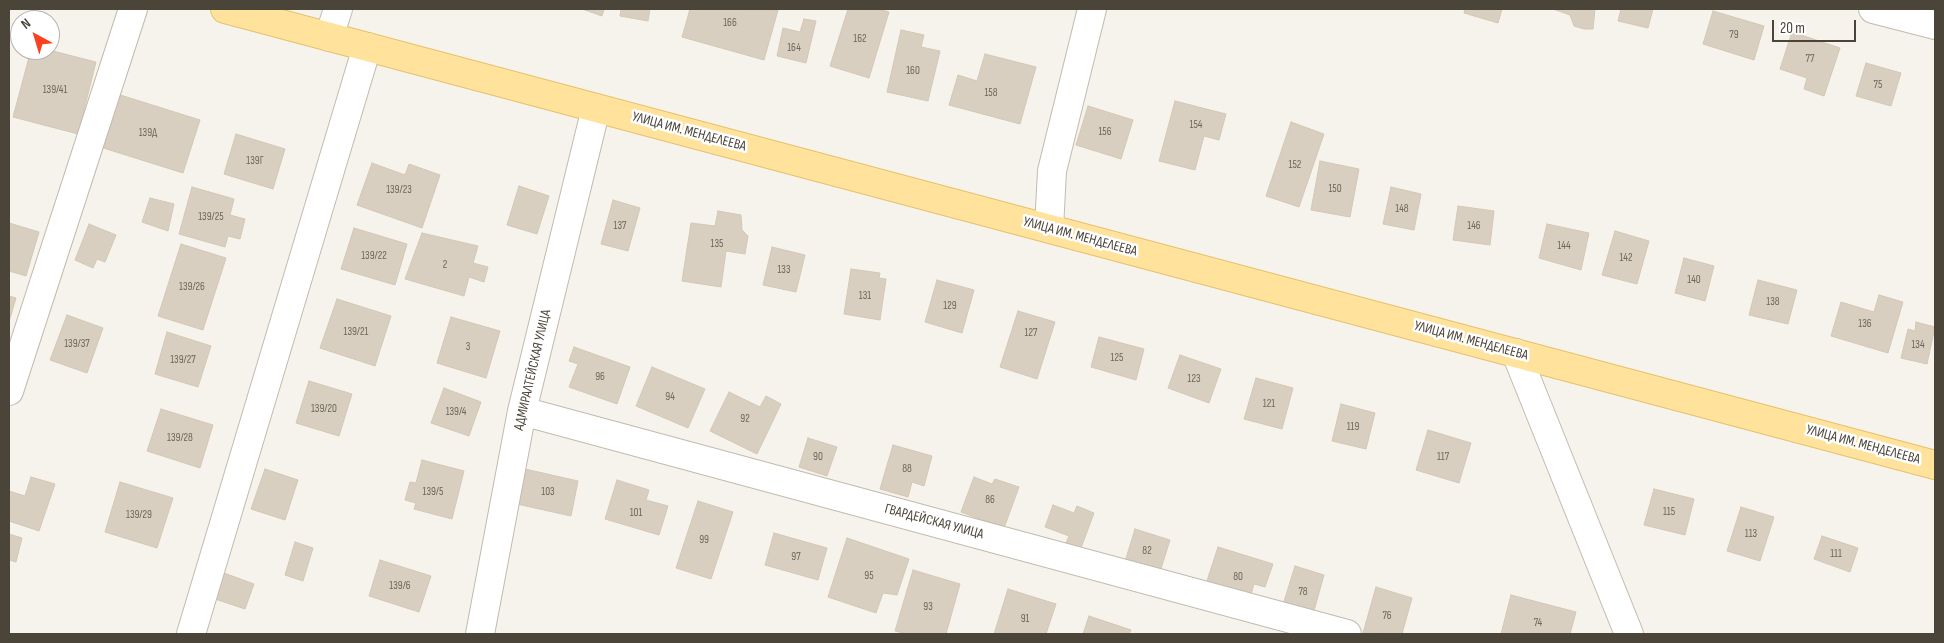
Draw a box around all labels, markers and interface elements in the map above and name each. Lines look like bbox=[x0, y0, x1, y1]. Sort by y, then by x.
north arrow bbox=[10, 10, 60, 60]
scale bar bbox=[1774, 10, 1858, 42]
text: N bbox=[18, 15, 34, 33]
house number: 166 bbox=[723, 16, 737, 30]
text: 20 m bbox=[1780, 19, 1805, 38]
house number: 79 bbox=[1729, 28, 1739, 42]
house number: 162 bbox=[853, 32, 867, 46]
house number: 164 bbox=[787, 41, 801, 55]
house number: 77 bbox=[1806, 52, 1814, 66]
house number: 160 bbox=[906, 64, 920, 78]
house number: 75 bbox=[1874, 78, 1882, 92]
house number: 139/41 bbox=[43, 83, 67, 97]
house number: 158 bbox=[984, 86, 998, 100]
street label: УЛИЦА ИМ. МЕНДЕЛЕЕВА bbox=[630, 109, 748, 155]
house number: 154 bbox=[1190, 118, 1202, 132]
house number: 156 bbox=[1098, 125, 1112, 139]
house number: 139Д bbox=[139, 126, 157, 140]
house number: 139Г bbox=[246, 154, 264, 168]
house number: 152 bbox=[1289, 158, 1301, 172]
house number: 150 bbox=[1328, 182, 1342, 196]
house number: 139/23 bbox=[386, 183, 412, 197]
house number: 148 bbox=[1395, 202, 1409, 216]
house number: 139/25 bbox=[198, 210, 224, 224]
street label: УЛИЦА ИМ. МЕНДЕЛЕЕВА bbox=[1021, 214, 1139, 260]
house number: 137 bbox=[614, 219, 626, 233]
house number: 146 bbox=[1467, 219, 1481, 233]
house number: 135 bbox=[711, 237, 723, 251]
house number: 144 bbox=[1557, 239, 1571, 253]
house number: 139/22 bbox=[361, 249, 387, 263]
house number: 142 bbox=[1619, 251, 1633, 265]
house number: 2 bbox=[443, 258, 447, 272]
house number: 133 bbox=[777, 263, 791, 277]
house number: 140 bbox=[1687, 273, 1701, 287]
house number: 139/26 bbox=[179, 280, 205, 294]
house number: 131 bbox=[859, 289, 871, 303]
house number: 138 bbox=[1766, 295, 1780, 309]
house number: 129 bbox=[943, 299, 957, 313]
street label: АДМИРАЛТЕЙСКАЯ УЛИЦА bbox=[511, 308, 555, 432]
house number: 136 bbox=[1858, 317, 1872, 331]
street label: УЛИЦА ИМ. МЕНДЕЛЕЕВА bbox=[1412, 318, 1530, 364]
house number: 139/21 bbox=[344, 325, 368, 339]
house number: 127 bbox=[1025, 326, 1037, 340]
house number: 139/37 bbox=[64, 337, 90, 351]
house number: 134 bbox=[1911, 338, 1925, 352]
house number: 3 bbox=[466, 340, 470, 354]
house number: 125 bbox=[1111, 351, 1123, 365]
house number: 139/27 bbox=[170, 353, 196, 367]
house number: 96 bbox=[595, 370, 605, 384]
house number: 123 bbox=[1187, 372, 1201, 386]
house number: 94 bbox=[665, 390, 675, 404]
house number: 121 bbox=[1263, 397, 1275, 411]
house number: 139/20 bbox=[311, 402, 337, 416]
house number: 139/4 bbox=[446, 405, 466, 419]
house number: 92 bbox=[740, 412, 750, 426]
house number: 119 bbox=[1347, 420, 1359, 434]
street label: УЛИЦА ИМ. МЕНДЕЛЕЕВА bbox=[1804, 422, 1922, 468]
house number: 139/28 bbox=[167, 431, 193, 445]
house number: 90 bbox=[813, 450, 823, 464]
house number: 117 bbox=[1437, 450, 1449, 464]
house number: 88 bbox=[902, 462, 912, 476]
house number: 139/5 bbox=[423, 485, 443, 499]
house number: 103 bbox=[541, 485, 555, 499]
house number: 86 bbox=[985, 493, 995, 507]
street label: ГВАРДЕЙСКАЯ УЛИЦА bbox=[883, 501, 985, 543]
house number: 115 bbox=[1663, 505, 1675, 519]
house number: 101 bbox=[630, 506, 642, 520]
house number: 139/29 bbox=[126, 508, 152, 522]
house number: 113 bbox=[1745, 527, 1757, 541]
house number: 99 bbox=[699, 533, 709, 547]
house number: 82 bbox=[1142, 544, 1152, 558]
house number: 111 bbox=[1830, 547, 1842, 561]
house number: 97 bbox=[791, 550, 801, 564]
house number: 95 bbox=[864, 569, 874, 583]
house number: 80 bbox=[1233, 570, 1243, 584]
house number: 139/6 bbox=[389, 579, 411, 593]
house number: 78 bbox=[1298, 585, 1308, 599]
house number: 93 bbox=[923, 600, 933, 614]
house number: 76 bbox=[1382, 609, 1392, 623]
house number: 91 bbox=[1021, 612, 1029, 626]
house number: 74 bbox=[1534, 616, 1542, 630]

